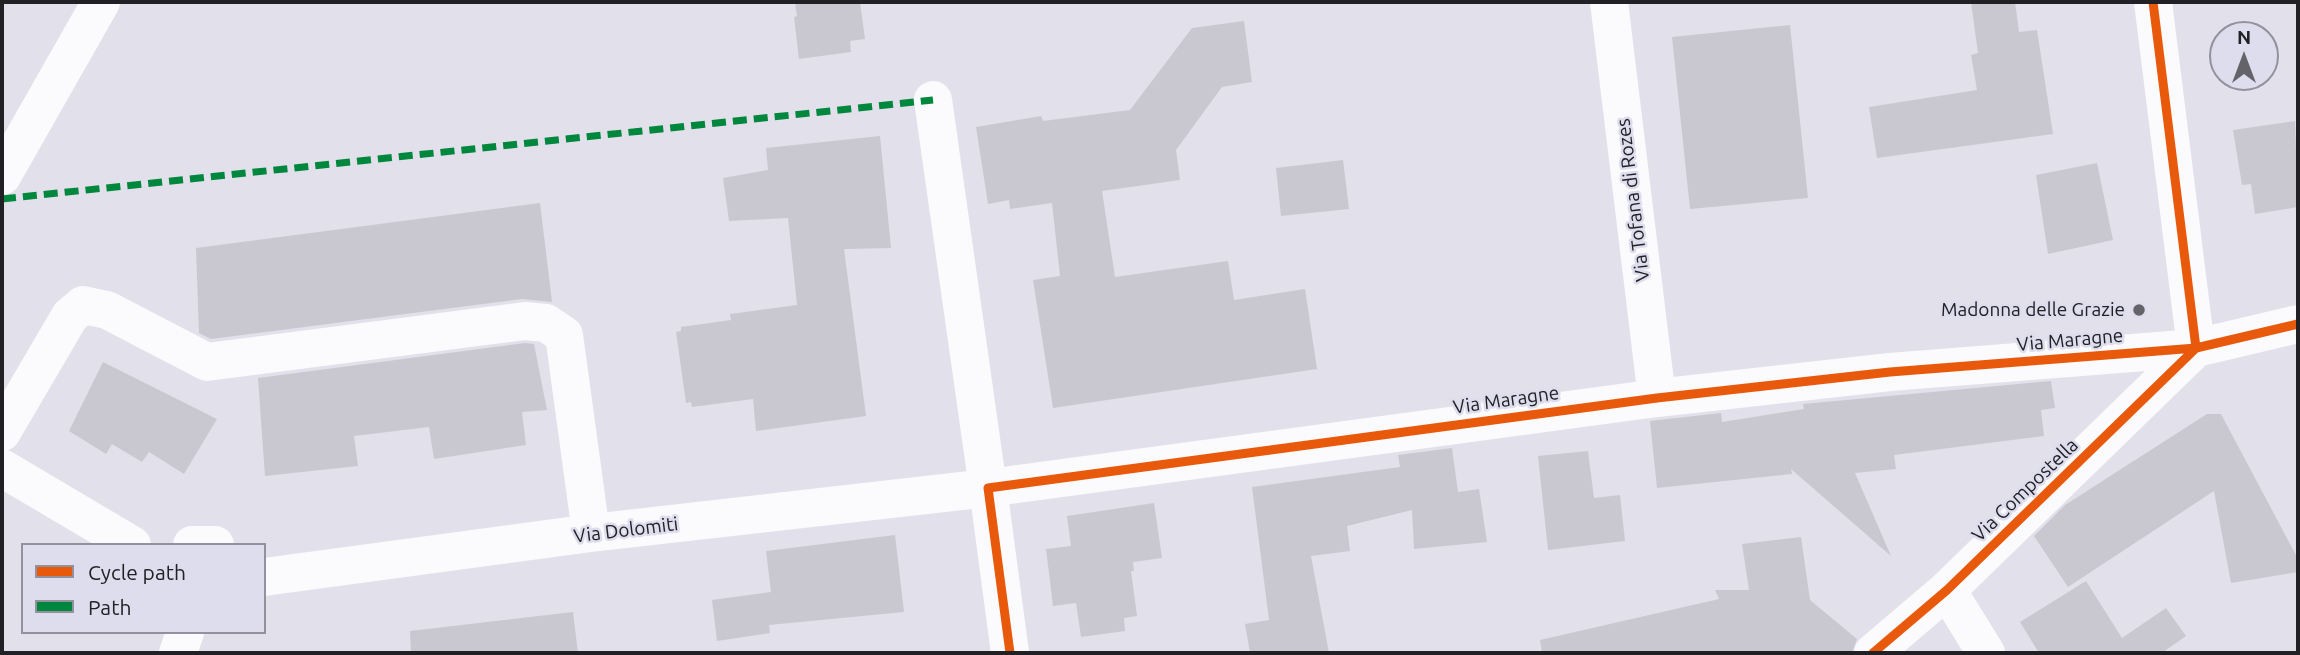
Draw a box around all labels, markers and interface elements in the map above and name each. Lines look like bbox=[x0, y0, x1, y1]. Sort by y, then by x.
north arrow bbox=[2209, 21, 2279, 91]
text: N bbox=[2237, 26, 2251, 48]
street label: Via Tofana di Rozes bbox=[1612, 117, 1654, 283]
place label: Madonna delle Grazie bbox=[1941, 299, 2125, 321]
marker: Madonna delle Grazie bbox=[2131, 302, 2147, 318]
street label: Via Maragne bbox=[2016, 324, 2124, 356]
street label: Via Maragne bbox=[1451, 381, 1561, 419]
street label: Via Compostella bbox=[1967, 434, 2083, 546]
street label: Via Dolomiti bbox=[572, 512, 680, 548]
legend bbox=[21, 543, 266, 634]
text: Cycle path bbox=[88, 560, 186, 584]
text: Path bbox=[88, 595, 131, 619]

